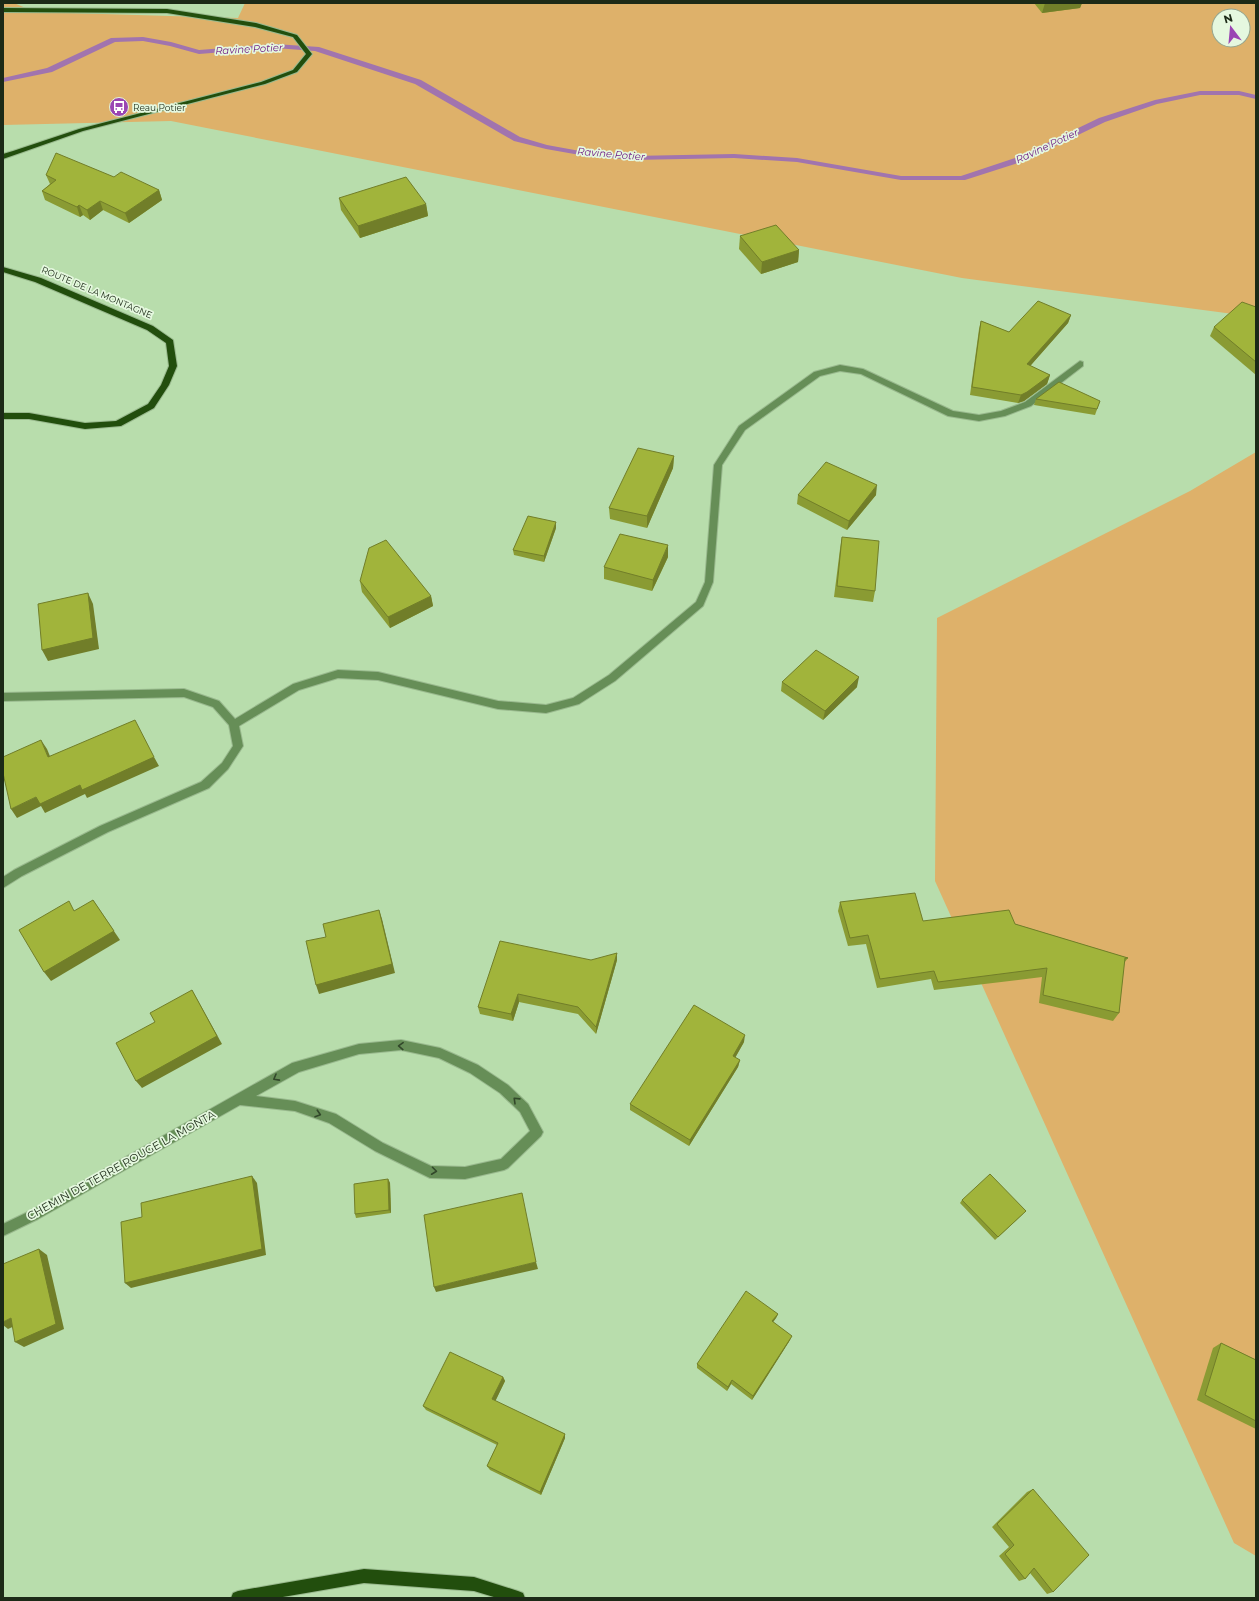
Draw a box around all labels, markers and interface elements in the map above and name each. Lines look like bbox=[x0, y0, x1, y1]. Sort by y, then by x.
north arrow bbox=[1211, 8, 1251, 48]
text: N bbox=[1222, 10, 1234, 26]
water label: Ravine Potier bbox=[215, 41, 284, 57]
bus stop icon: Reau Potier bbox=[108, 96, 130, 118]
place label: Reau Potier bbox=[133, 102, 186, 113]
water label: Ravine Potier bbox=[1014, 125, 1081, 166]
water label: Ravine Potier bbox=[577, 145, 646, 164]
street label: ROUTE DE LA MONTAGNE bbox=[40, 264, 154, 320]
one-way arrow bbox=[398, 1041, 404, 1050]
one-way arrow bbox=[273, 1074, 281, 1081]
one-way arrow bbox=[513, 1097, 521, 1105]
street label: CHEMIN DE TERRE ROUGE LA MONTA bbox=[24, 1107, 218, 1223]
one-way arrow bbox=[315, 1109, 322, 1118]
one-way arrow bbox=[431, 1166, 437, 1175]

